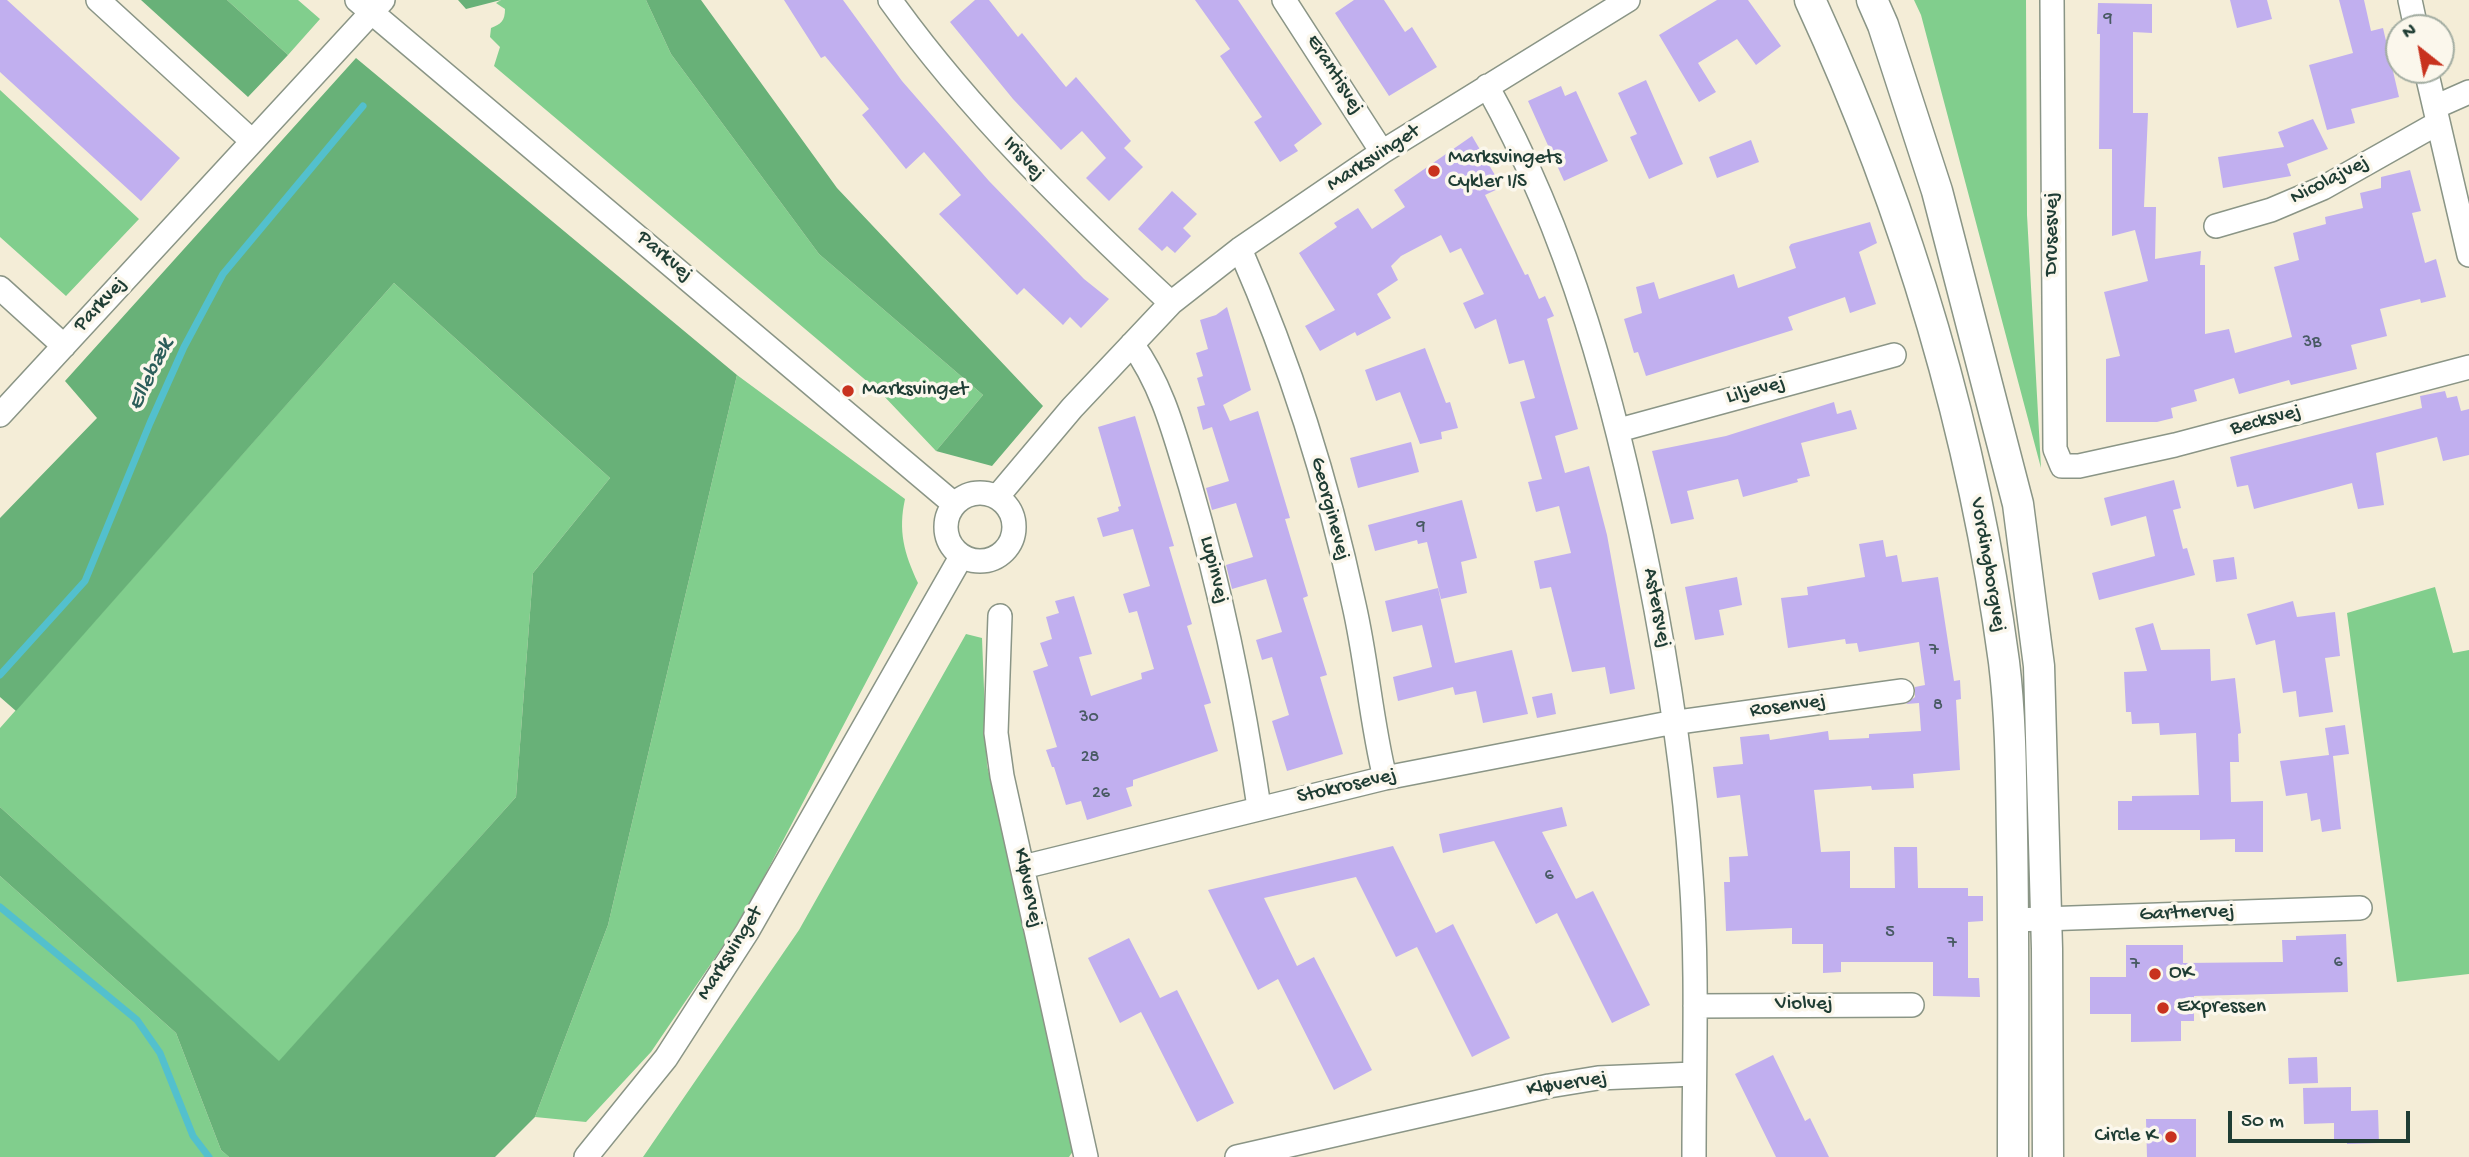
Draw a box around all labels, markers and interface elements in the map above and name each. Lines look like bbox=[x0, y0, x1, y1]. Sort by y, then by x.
house number: 9 bbox=[2103, 8, 2113, 30]
north arrow bbox=[2385, 14, 2455, 84]
text: N bbox=[2399, 19, 2421, 45]
street label: Erantisvej bbox=[1300, 30, 1368, 120]
street label: Marksvinget bbox=[1323, 120, 1425, 198]
street label: Irisvej bbox=[996, 132, 1050, 186]
place label: Marksvingets Cykler I/S bbox=[1448, 146, 1562, 196]
street label: Nicolajvej bbox=[2286, 151, 2374, 211]
marker: Marksvingets Cykler I/S bbox=[1426, 163, 1442, 179]
street label: Drusesvej bbox=[2040, 192, 2066, 276]
street label: Parkvej bbox=[631, 226, 697, 288]
street label: Parkvej bbox=[69, 272, 133, 338]
house number: 3B bbox=[2303, 332, 2321, 354]
water label: Ellebæk bbox=[123, 335, 181, 415]
street label: Liljevej bbox=[1724, 371, 1788, 411]
place label: Marksvinget bbox=[862, 378, 968, 404]
marker: Marksvinget bbox=[840, 383, 856, 399]
street label: Becksvej bbox=[2228, 400, 2304, 442]
street label: Georginevej bbox=[1303, 455, 1355, 563]
street label: Vordingborgvej bbox=[1963, 496, 2011, 634]
house number: 9 bbox=[1416, 516, 1426, 538]
street label: Lupinvej bbox=[1192, 534, 1234, 606]
street label: Astersvej bbox=[1636, 566, 1676, 650]
house number: 7 bbox=[1929, 640, 1939, 662]
street label: Rosenvej bbox=[1748, 689, 1828, 725]
house number: 8 bbox=[1933, 695, 1943, 717]
house number: 30 bbox=[1079, 707, 1099, 729]
house number: 28 bbox=[1081, 747, 1099, 769]
street label: Stokrosevej bbox=[1295, 763, 1399, 811]
house number: 26 bbox=[1092, 783, 1110, 805]
street label: Kløvervej bbox=[1006, 846, 1048, 930]
house number: 6 bbox=[1544, 865, 1554, 887]
street label: Gartnervej bbox=[2139, 900, 2235, 928]
street label: Marksvinget bbox=[692, 902, 770, 1006]
house number: 5 bbox=[1885, 922, 1895, 944]
house number: 7 bbox=[1947, 933, 1957, 955]
house number: 6 bbox=[2333, 952, 2343, 974]
house number: 7 bbox=[2130, 954, 2140, 976]
place label: OK bbox=[2169, 961, 2193, 987]
marker: OK bbox=[2147, 966, 2163, 982]
street label: Violvej bbox=[1775, 992, 1833, 1018]
place label: Expressen bbox=[2177, 995, 2266, 1021]
marker: Expressen bbox=[2155, 1000, 2171, 1016]
street label: Kløvervej bbox=[1525, 1066, 1609, 1104]
scale bar bbox=[2231, 1098, 2413, 1142]
text: 50 m bbox=[2241, 1110, 2284, 1135]
place label: Circle K bbox=[2094, 1124, 2157, 1150]
marker: Circle K bbox=[2163, 1129, 2179, 1145]

